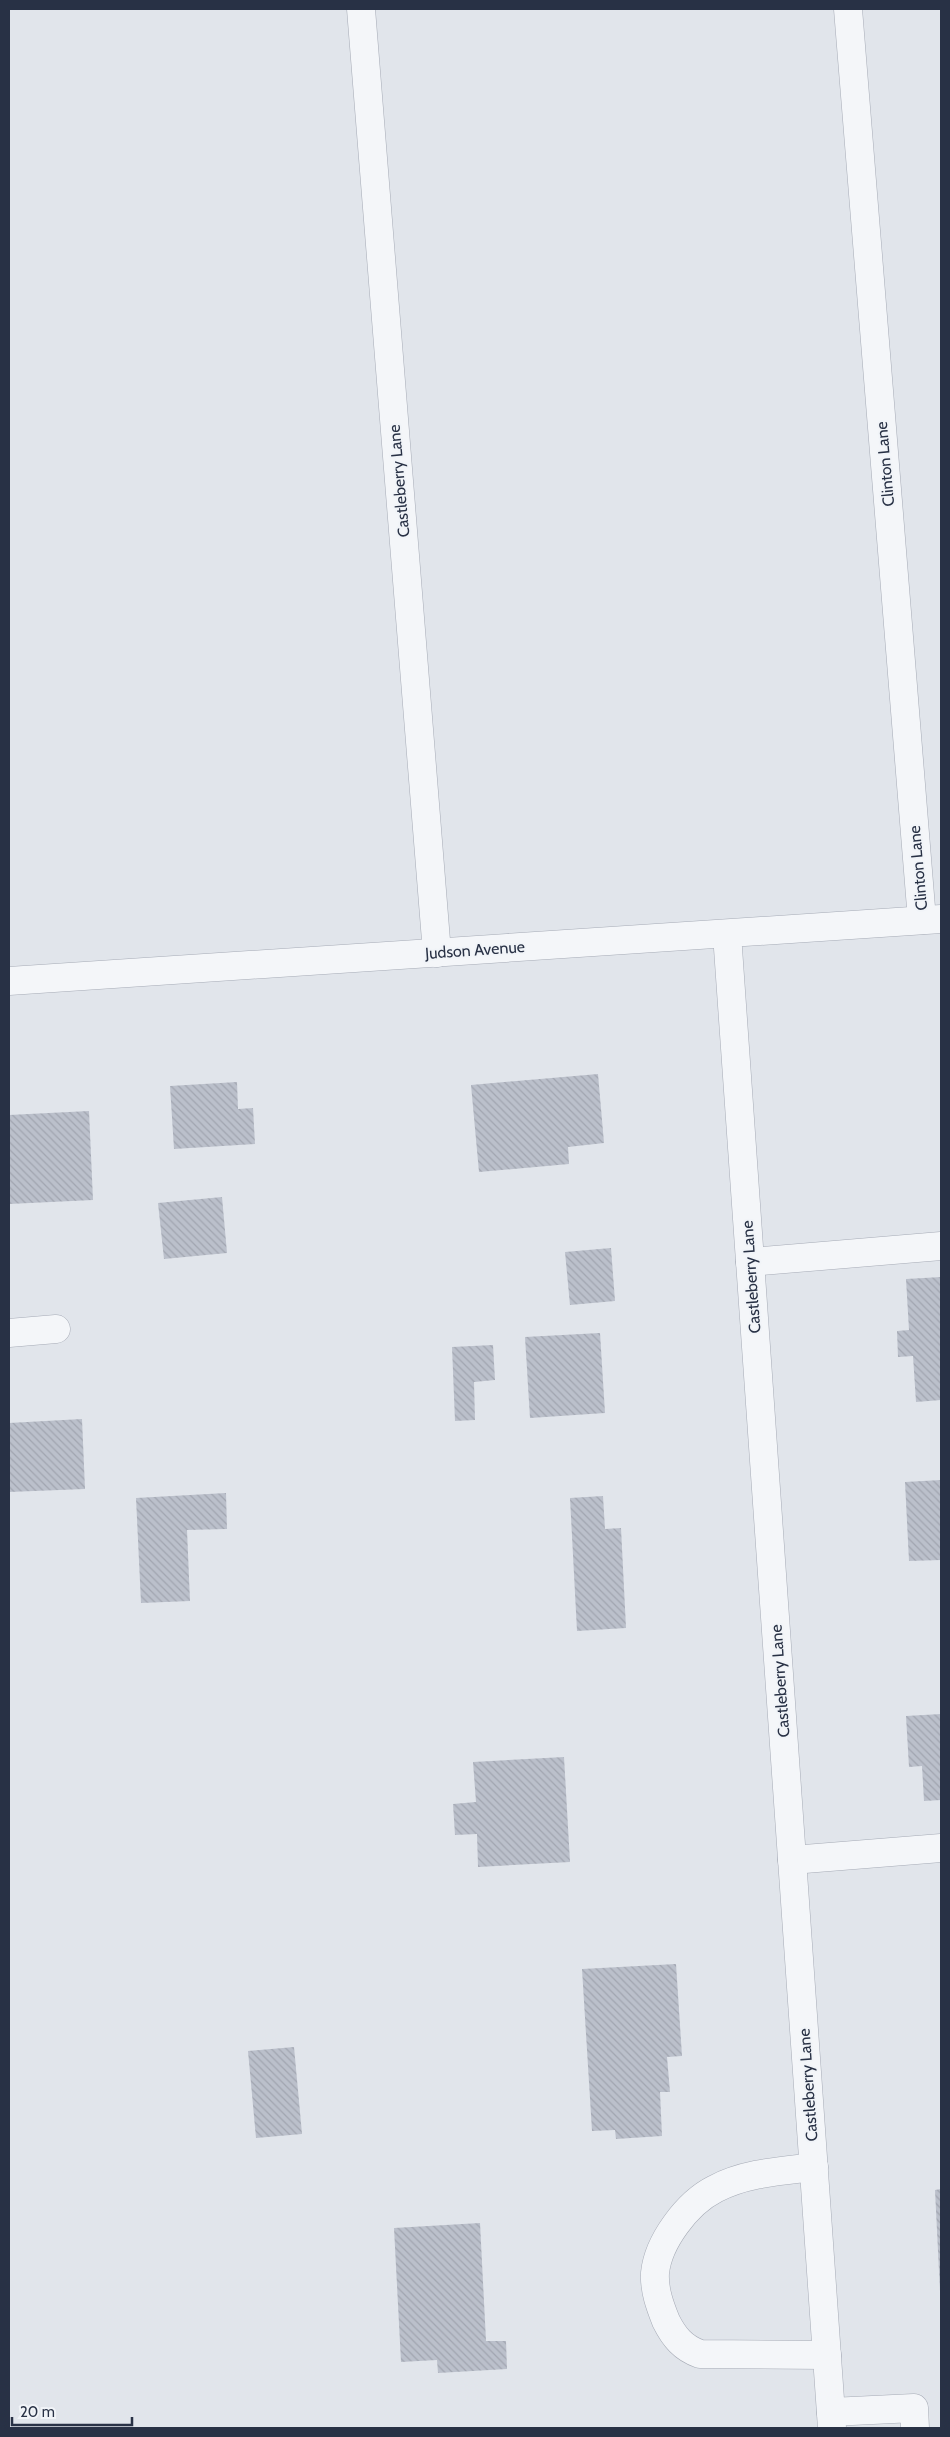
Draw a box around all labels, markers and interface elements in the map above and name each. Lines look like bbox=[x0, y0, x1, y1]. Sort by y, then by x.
street label: Clinton Lane bbox=[872, 421, 898, 507]
street label: Castleberry Lane bbox=[385, 424, 413, 538]
street label: Clinton Lane bbox=[905, 825, 931, 911]
street label: Judson Avenue bbox=[424, 937, 525, 963]
street label: Castleberry Lane bbox=[738, 1220, 764, 1334]
street label: Castleberry Lane bbox=[767, 1624, 793, 1738]
street label: Castleberry Lane bbox=[795, 2028, 821, 2142]
scale bar bbox=[12, 2394, 132, 2426]
text: 20 m bbox=[20, 2403, 55, 2421]

